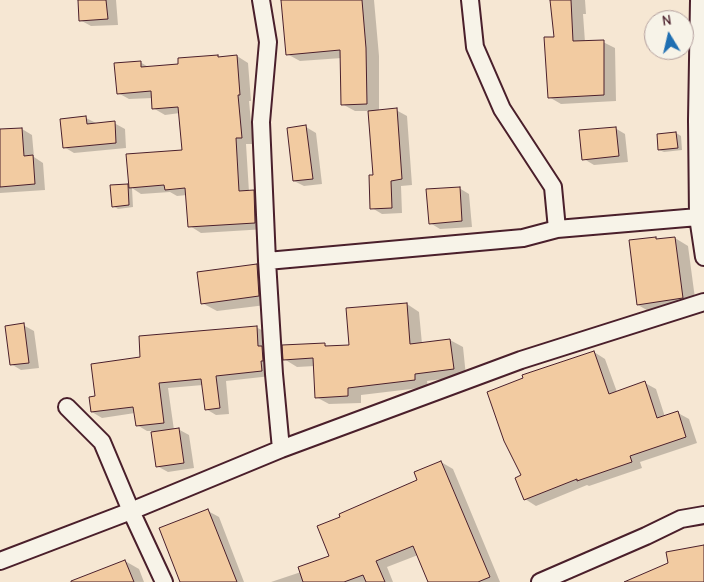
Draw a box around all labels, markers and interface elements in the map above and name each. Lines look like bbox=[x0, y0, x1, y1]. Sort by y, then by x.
north arrow bbox=[644, 10, 694, 60]
text: N bbox=[661, 12, 673, 30]

